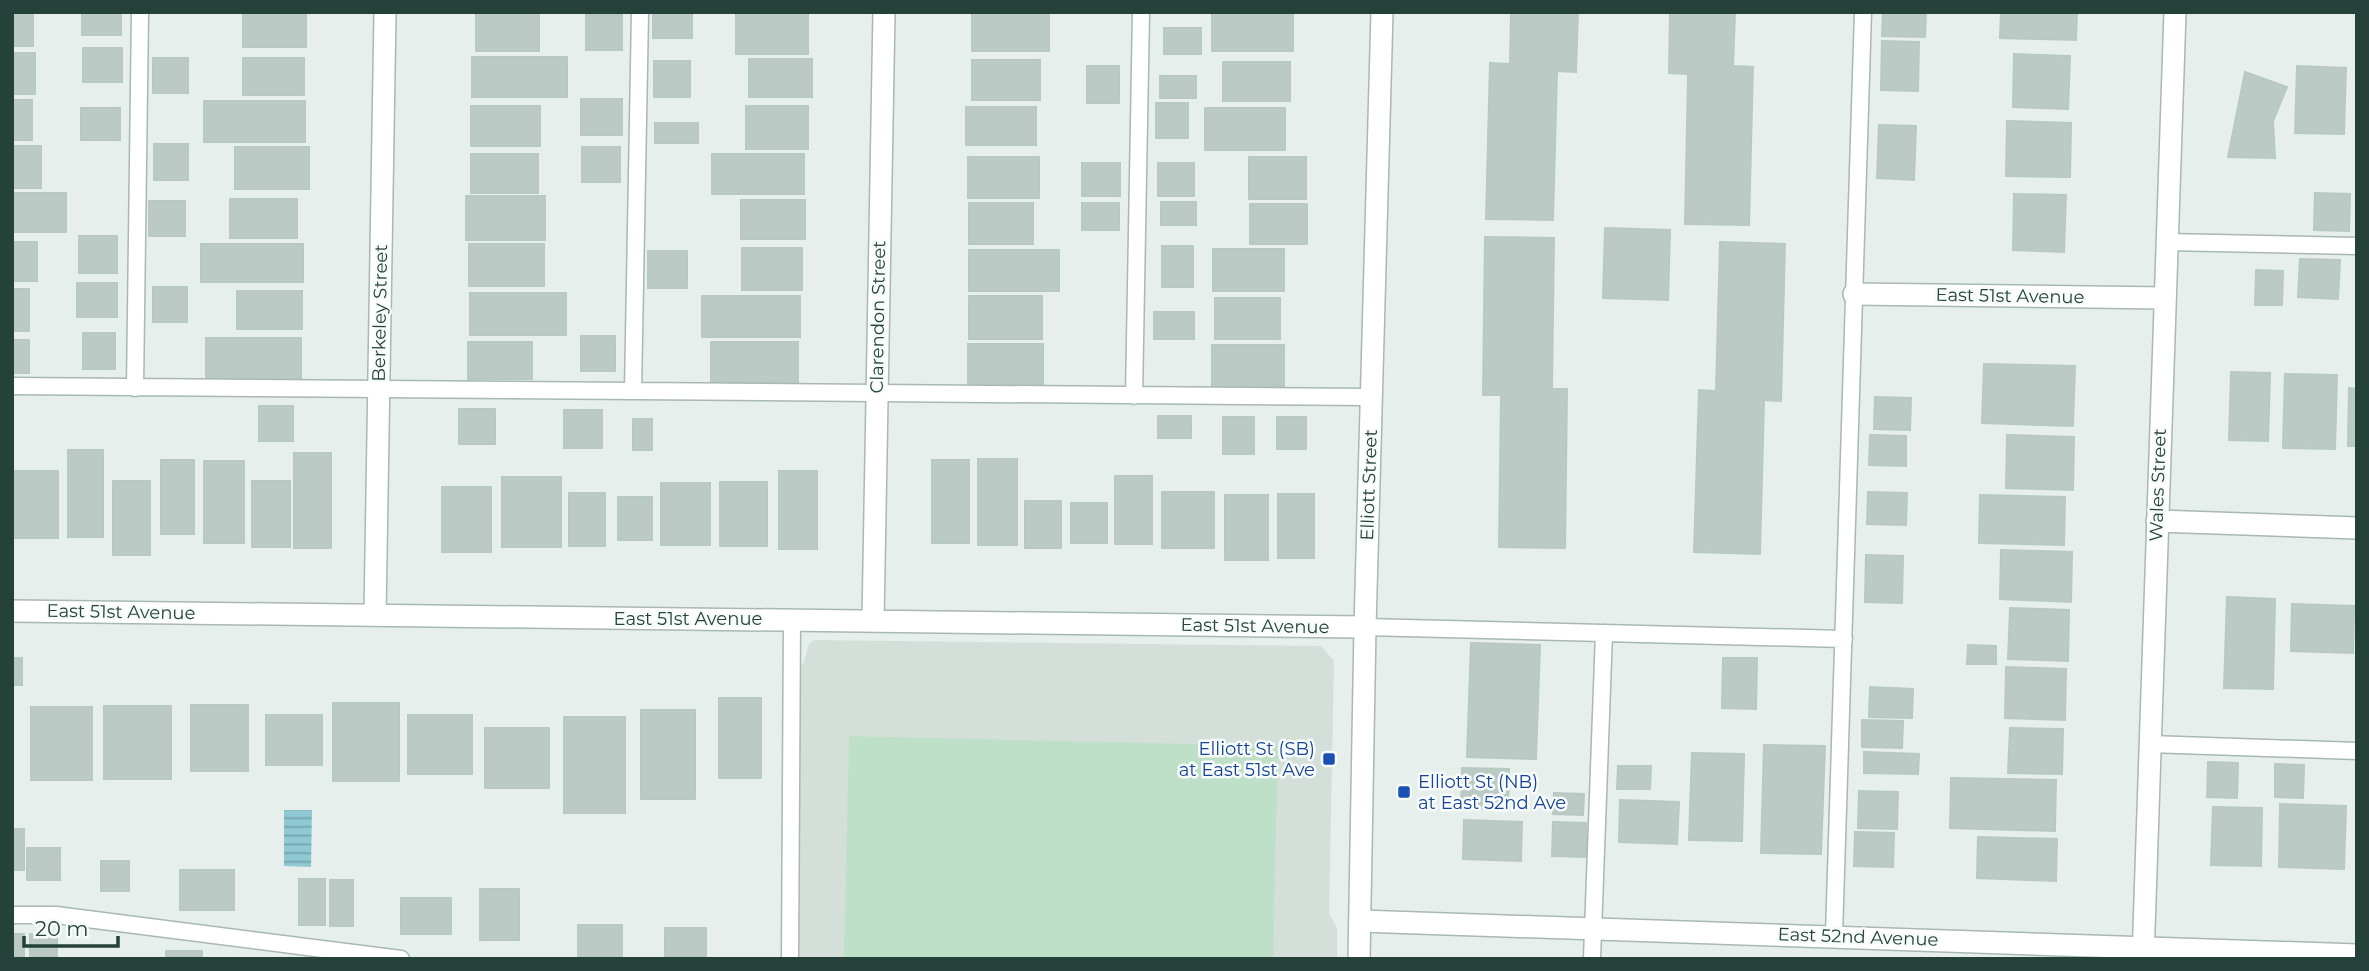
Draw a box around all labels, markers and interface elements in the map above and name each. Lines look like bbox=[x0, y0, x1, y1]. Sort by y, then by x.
street label: Clarendon Street bbox=[866, 240, 890, 394]
street label: Berkeley Street bbox=[368, 244, 392, 382]
street label: East 51st Avenue bbox=[1935, 284, 2085, 308]
street label: Wales Street bbox=[2145, 428, 2171, 542]
street label: Elliott Street bbox=[1356, 429, 1382, 541]
street label: East 51st Avenue bbox=[46, 600, 196, 624]
street label: East 51st Avenue bbox=[614, 608, 762, 630]
street label: East 51st Avenue bbox=[1180, 614, 1330, 638]
place label: Elliott St (SB) at East 51st Ave bbox=[1179, 738, 1315, 781]
marker: Elliott St (SB) at East 51st Ave bbox=[1321, 751, 1337, 767]
place label: Elliott St (NB) at East 52nd Ave bbox=[1418, 771, 1566, 814]
marker: Elliott St (NB) at East 52nd Ave bbox=[1396, 784, 1412, 800]
scale bar bbox=[24, 904, 119, 948]
text: 20 m bbox=[35, 916, 89, 941]
street label: East 52nd Avenue bbox=[1777, 923, 1939, 951]

